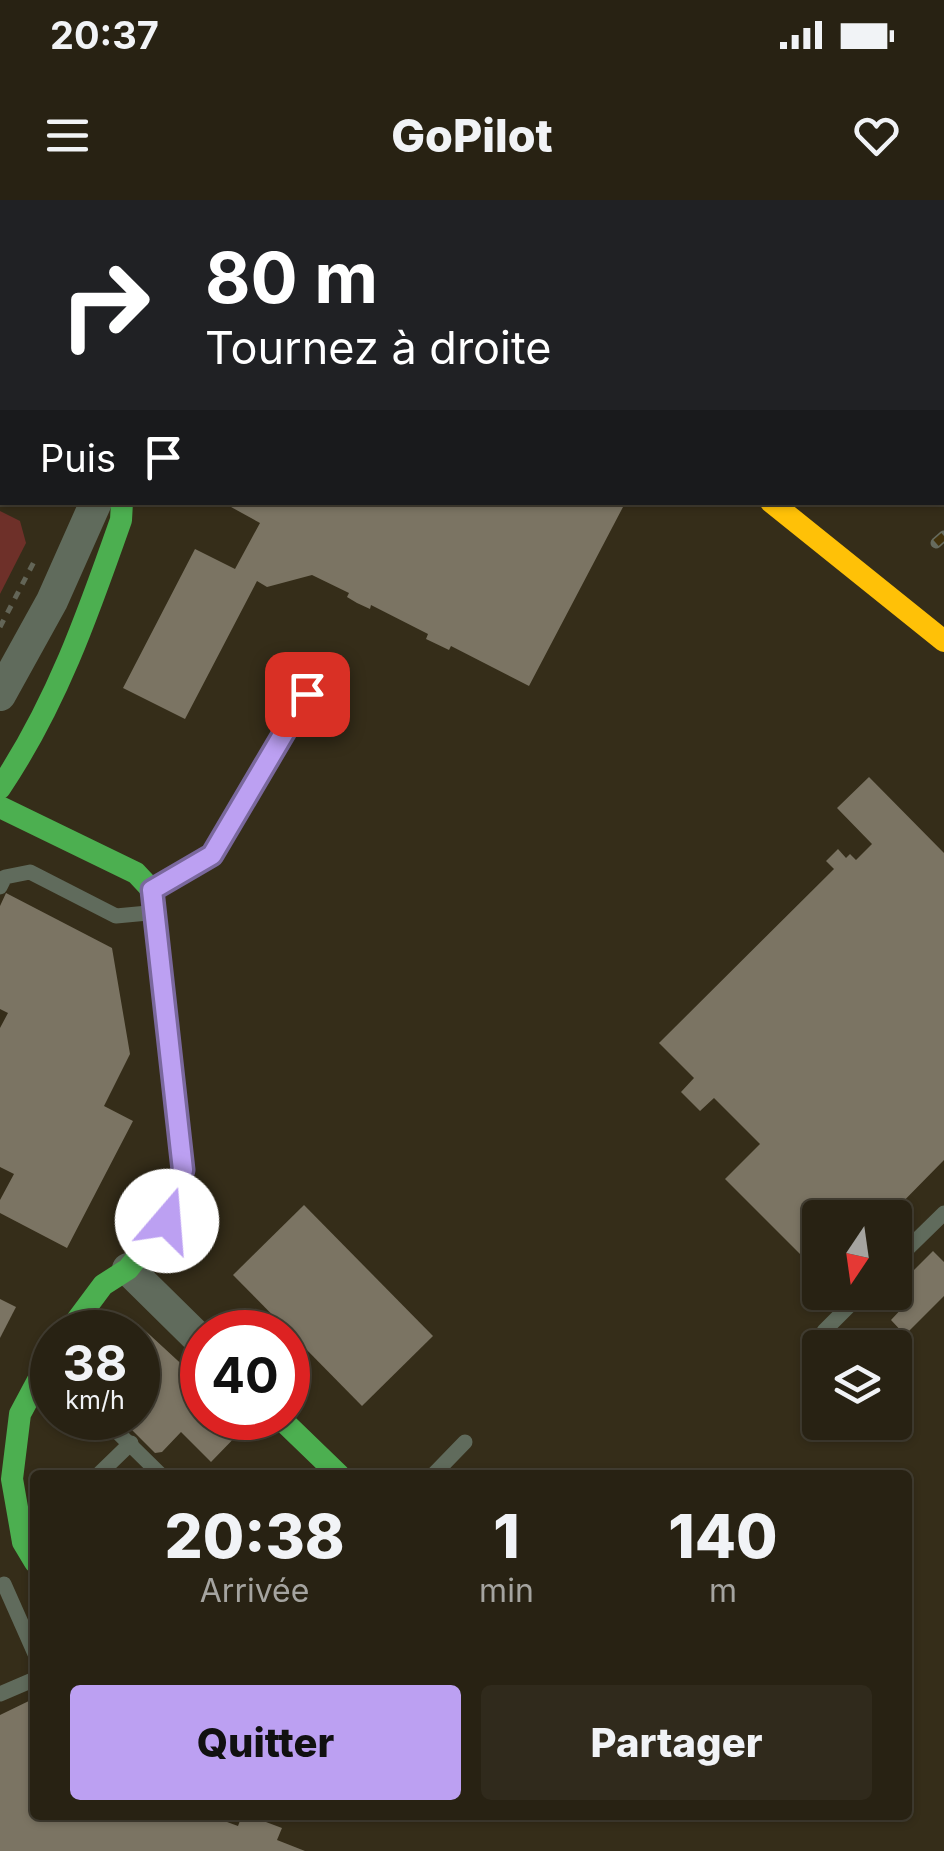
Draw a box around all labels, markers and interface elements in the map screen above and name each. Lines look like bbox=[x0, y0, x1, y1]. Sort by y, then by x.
text: 20:37 bbox=[50, 12, 159, 58]
icon: menu bbox=[40, 108, 95, 163]
text: GoPilot bbox=[391, 108, 553, 163]
icon: heart bbox=[849, 108, 904, 163]
text: 80 m bbox=[205, 235, 378, 320]
icon: right bbox=[40, 240, 170, 370]
text: Tournez à droite bbox=[205, 320, 552, 375]
icon: arrive bbox=[136, 430, 191, 485]
text: Puis bbox=[40, 435, 116, 481]
pin bbox=[265, 652, 350, 737]
icon: arrive bbox=[280, 667, 335, 722]
position arrow bbox=[115, 1169, 219, 1273]
north arrow bbox=[802, 1200, 912, 1310]
map controls bbox=[802, 1200, 912, 1440]
speed limit sign: 40 bbox=[180, 1310, 310, 1440]
button: layers bbox=[802, 1330, 912, 1440]
text: 38 bbox=[63, 1333, 127, 1393]
text: km/h bbox=[65, 1385, 125, 1415]
text: 20:38 bbox=[164, 1500, 345, 1572]
text: 1 bbox=[493, 1500, 520, 1572]
text: 140 bbox=[668, 1500, 778, 1572]
text: Arrivée bbox=[200, 1571, 309, 1610]
text: min bbox=[479, 1571, 534, 1610]
text: m bbox=[709, 1571, 737, 1610]
button: Quitter bbox=[70, 1685, 461, 1800]
button: Partager bbox=[481, 1685, 872, 1800]

